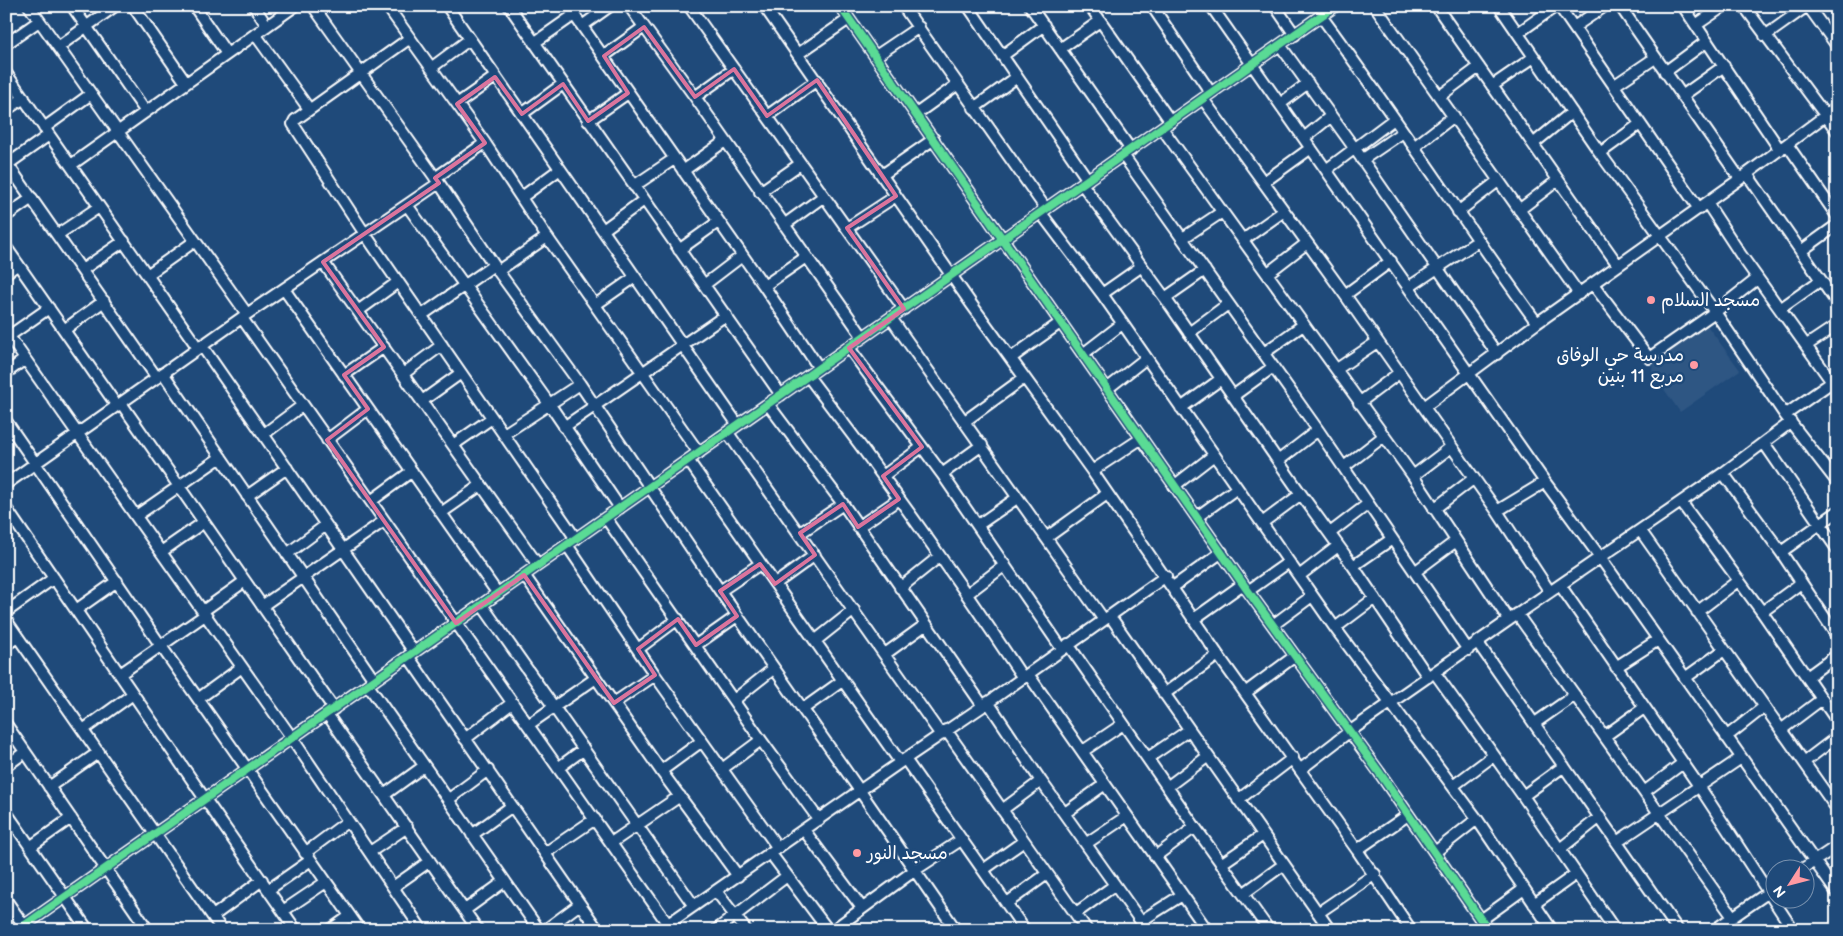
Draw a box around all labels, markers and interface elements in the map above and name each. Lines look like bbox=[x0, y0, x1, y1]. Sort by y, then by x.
place label: مسجد السلام bbox=[1661, 290, 1760, 314]
marker: مسجد السلام bbox=[1645, 294, 1657, 306]
place label: مدرسة حي الوفاق مربع 11 بنين bbox=[1556, 345, 1684, 389]
marker: مدرسة حي الوفاق مربع 11 بنين bbox=[1688, 359, 1700, 371]
place label: مسجد النور bbox=[865, 843, 948, 865]
marker: مسجد النور bbox=[851, 847, 863, 859]
north arrow bbox=[1766, 858, 1816, 908]
text: N bbox=[1770, 882, 1790, 901]

